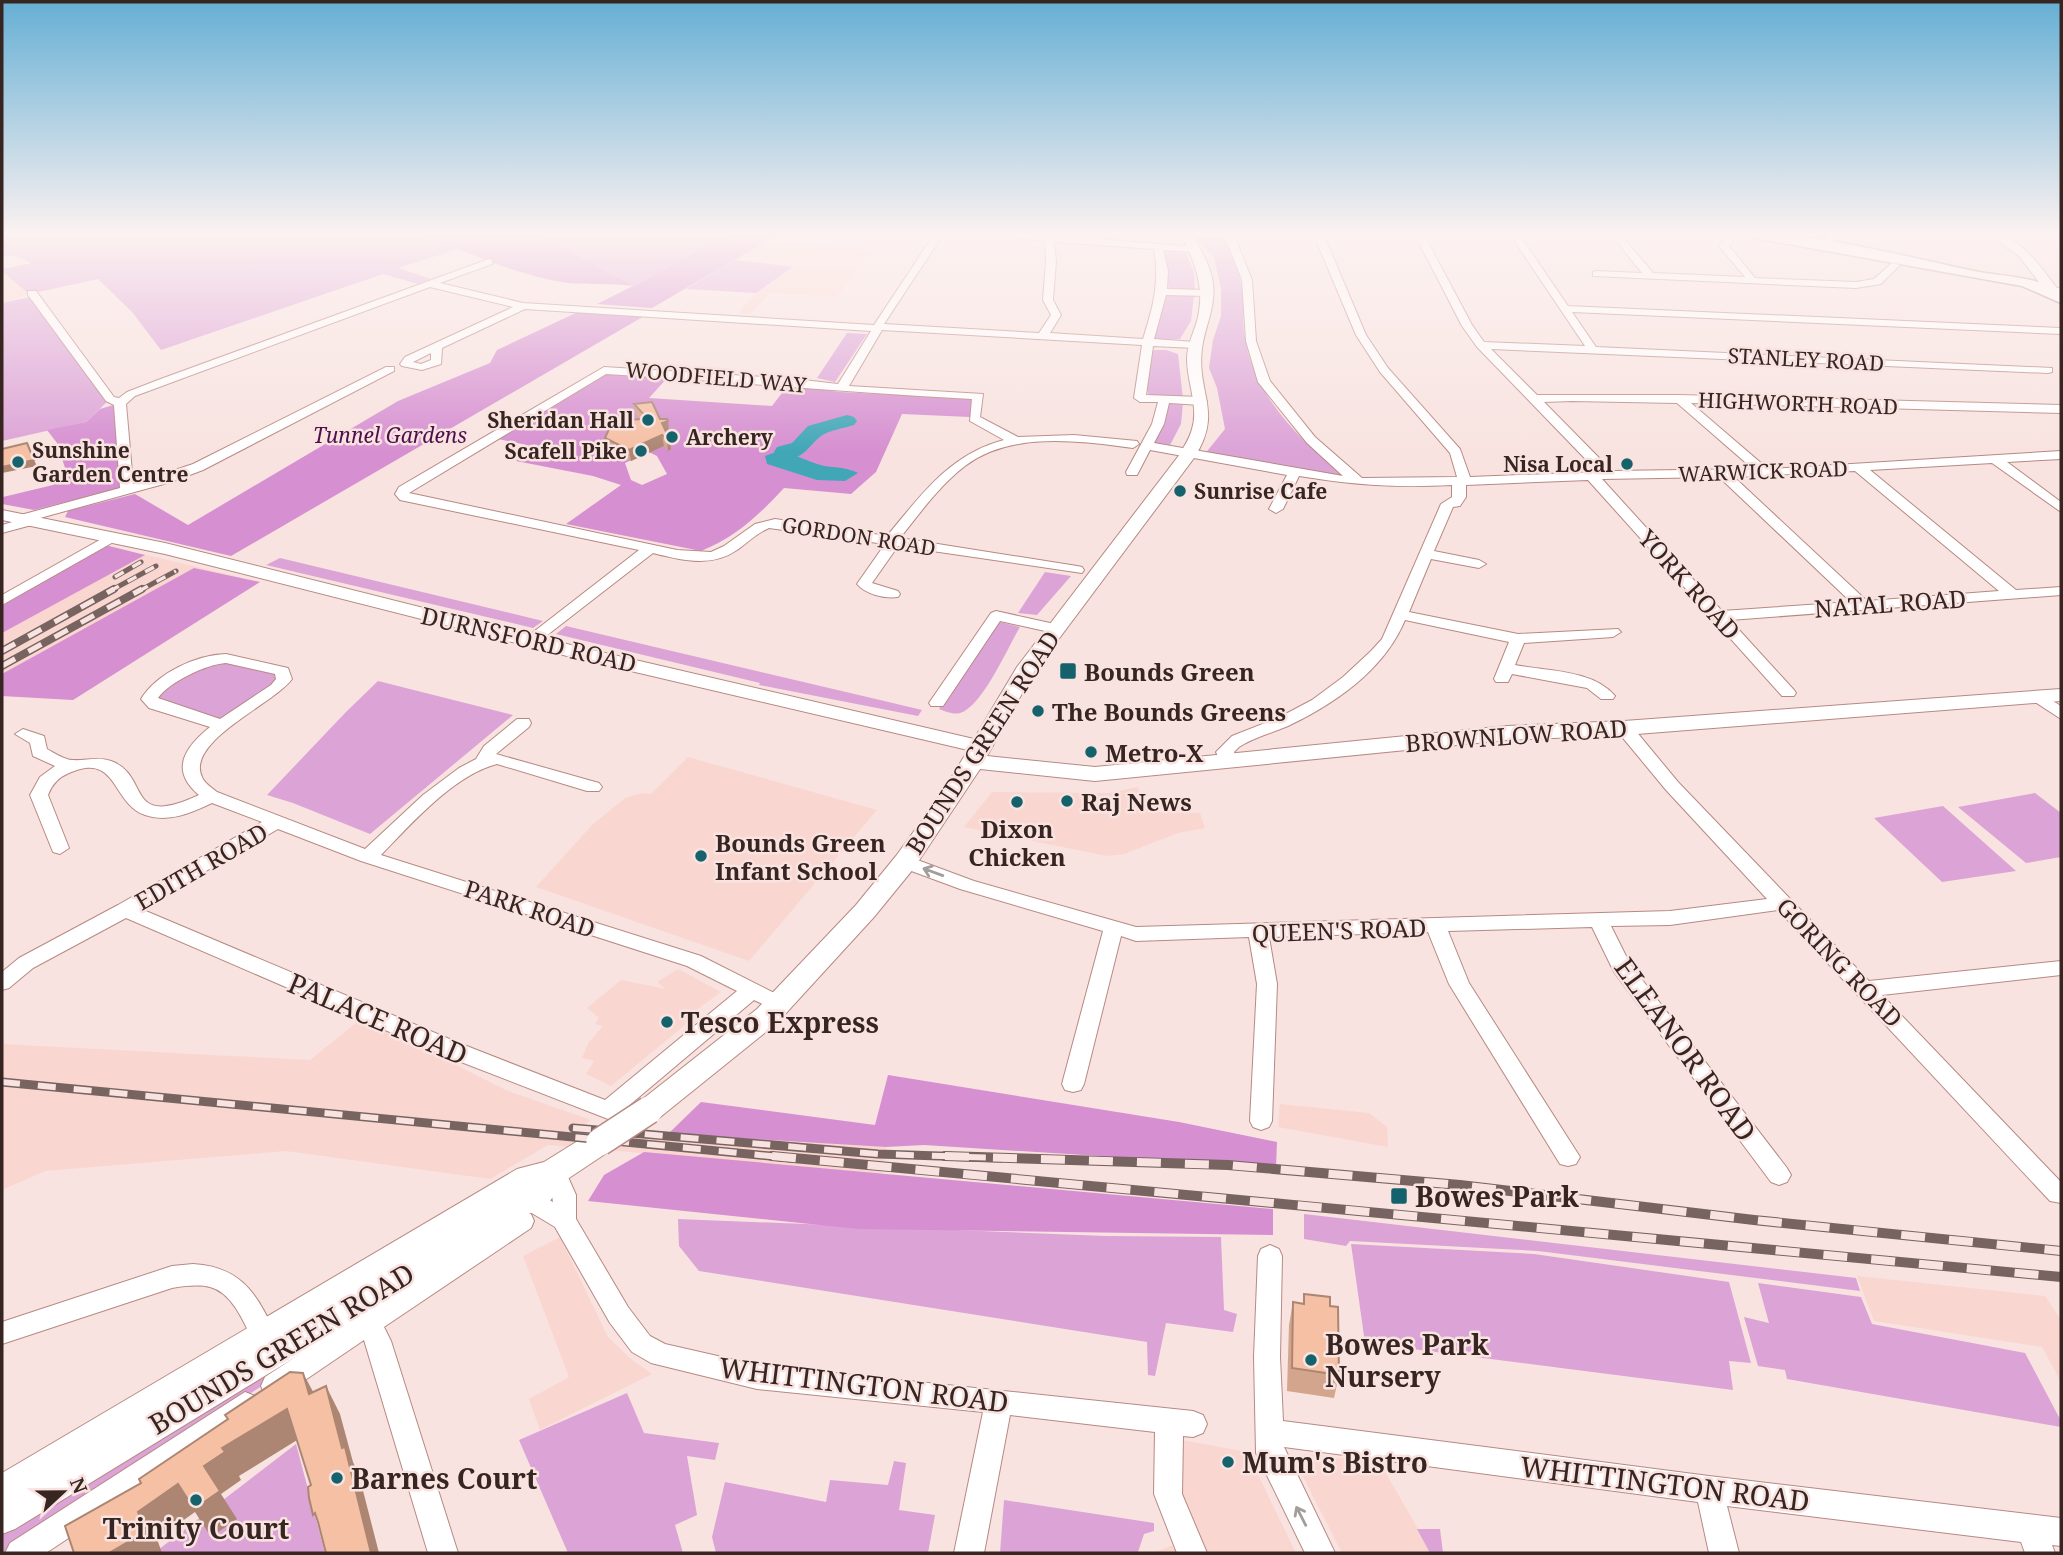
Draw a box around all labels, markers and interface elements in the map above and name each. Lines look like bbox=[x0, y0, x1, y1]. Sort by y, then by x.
street label: STANLEY ROAD bbox=[1727, 341, 1885, 377]
street label: WOODFIELD WAY bbox=[624, 355, 809, 399]
street label: HIGHWORTH ROAD bbox=[1698, 386, 1898, 420]
place label: Sheridan Hall bbox=[487, 406, 635, 434]
marker: Sheridan Hall bbox=[640, 412, 656, 428]
park label: Tunnel Gardens bbox=[313, 421, 467, 449]
place label: Archery bbox=[686, 423, 774, 451]
marker: Archery bbox=[664, 429, 680, 445]
place label: Sunshine Garden Centre bbox=[32, 436, 188, 488]
place label: Scafell Pike bbox=[505, 437, 627, 465]
marker: Scafell Pike bbox=[633, 443, 649, 459]
place label: Nisa Local bbox=[1503, 450, 1614, 478]
marker: Sunshine Garden Centre bbox=[10, 454, 26, 470]
street label: WARWICK ROAD bbox=[1678, 454, 1848, 488]
marker: Nisa Local bbox=[1619, 456, 1635, 472]
place label: Sunrise Cafe bbox=[1194, 477, 1327, 505]
marker: Sunrise Cafe bbox=[1172, 483, 1188, 499]
street label: GORDON ROAD bbox=[780, 510, 938, 562]
street label: YORK ROAD bbox=[1631, 521, 1748, 646]
street label: NATAL ROAD bbox=[1813, 581, 1967, 625]
street label: DURNSFORD ROAD bbox=[418, 598, 640, 680]
street label: BOUNDS GREEN ROAD bbox=[897, 624, 1067, 860]
place label: Bounds Green bbox=[1084, 655, 1255, 688]
marker: Bounds Green bbox=[1058, 661, 1078, 681]
place label: The Bounds Greens bbox=[1052, 695, 1286, 728]
marker: The Bounds Greens bbox=[1030, 703, 1046, 719]
street label: BROWNLOW ROAD bbox=[1404, 711, 1628, 759]
place label: Metro-X bbox=[1105, 736, 1204, 769]
marker: Metro-X bbox=[1083, 744, 1099, 760]
place label: Raj News bbox=[1081, 785, 1192, 818]
marker: Raj News bbox=[1059, 793, 1075, 809]
marker: Dixon Chicken bbox=[1009, 794, 1025, 810]
place label: Dixon Chicken bbox=[968, 812, 1066, 873]
street label: EDITH ROAD bbox=[129, 815, 273, 917]
place label: Bounds Green Infant School bbox=[715, 826, 886, 887]
marker: Bounds Green Infant School bbox=[693, 848, 709, 864]
one-way arrow bbox=[922, 864, 944, 877]
street label: PARK ROAD bbox=[460, 871, 600, 945]
street label: GORING ROAD bbox=[1770, 890, 1910, 1034]
street label: QUEEN'S ROAD bbox=[1251, 910, 1427, 950]
street label: ELEANOR ROAD bbox=[1607, 950, 1765, 1148]
street label: PALACE ROAD bbox=[282, 963, 474, 1073]
place label: Tesco Express bbox=[681, 1003, 879, 1041]
marker: Tesco Express bbox=[659, 1014, 675, 1030]
place label: Bowes Park bbox=[1415, 1177, 1579, 1215]
marker: Bowes Park bbox=[1389, 1186, 1409, 1206]
street label: BOUNDS GREEN ROAD bbox=[141, 1254, 421, 1442]
place label: Bowes Park Nursery bbox=[1325, 1325, 1489, 1395]
street label: WHITTINGTON ROAD bbox=[717, 1347, 1011, 1421]
marker: Bowes Park Nursery bbox=[1303, 1352, 1319, 1368]
place label: Mum's Bistro bbox=[1242, 1443, 1428, 1481]
street label: WHITTINGTON ROAD bbox=[1518, 1446, 1812, 1520]
marker: Mum's Bistro bbox=[1220, 1454, 1236, 1470]
north arrow bbox=[28, 1457, 98, 1527]
place label: Barnes Court bbox=[351, 1459, 537, 1497]
marker: Barnes Court bbox=[329, 1470, 345, 1486]
text: N bbox=[64, 1474, 94, 1497]
marker: Trinity Court bbox=[188, 1492, 204, 1508]
one-way arrow bbox=[1293, 1507, 1307, 1527]
place label: Trinity Court bbox=[103, 1509, 289, 1547]

